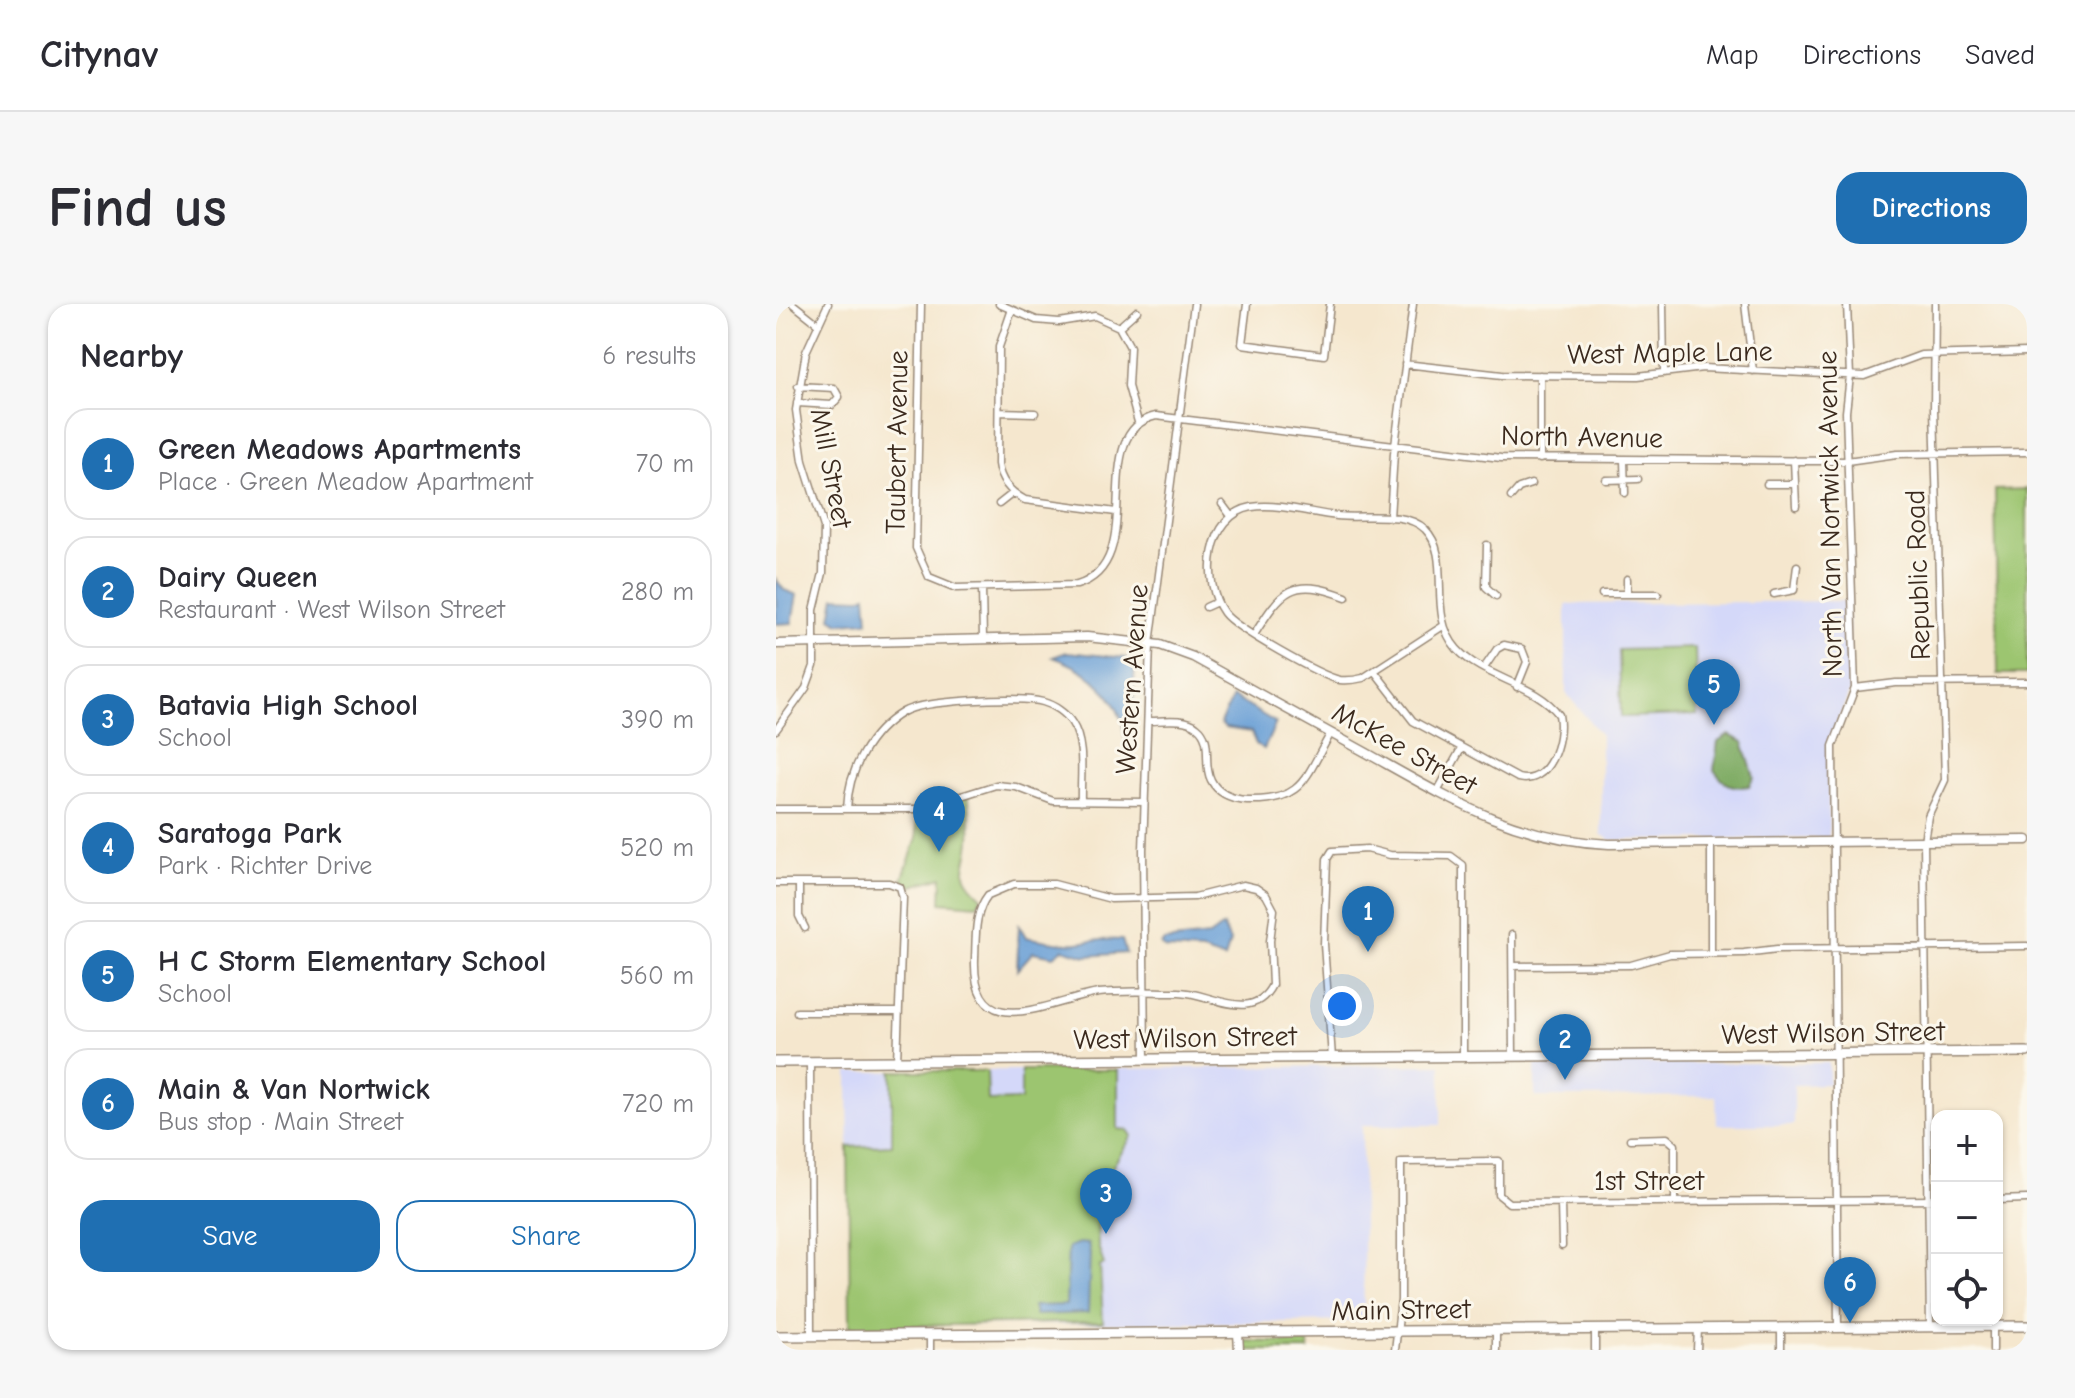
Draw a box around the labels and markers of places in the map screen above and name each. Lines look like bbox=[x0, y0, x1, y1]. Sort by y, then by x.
pin: 5 bbox=[1688, 659, 1740, 725]
pin: 4 bbox=[913, 786, 965, 852]
pin: 1 bbox=[1342, 886, 1394, 952]
pin: 2 bbox=[1539, 1014, 1591, 1080]
pin: 3 bbox=[1080, 1168, 1132, 1234]
pin: 6 bbox=[1824, 1257, 1876, 1323]

